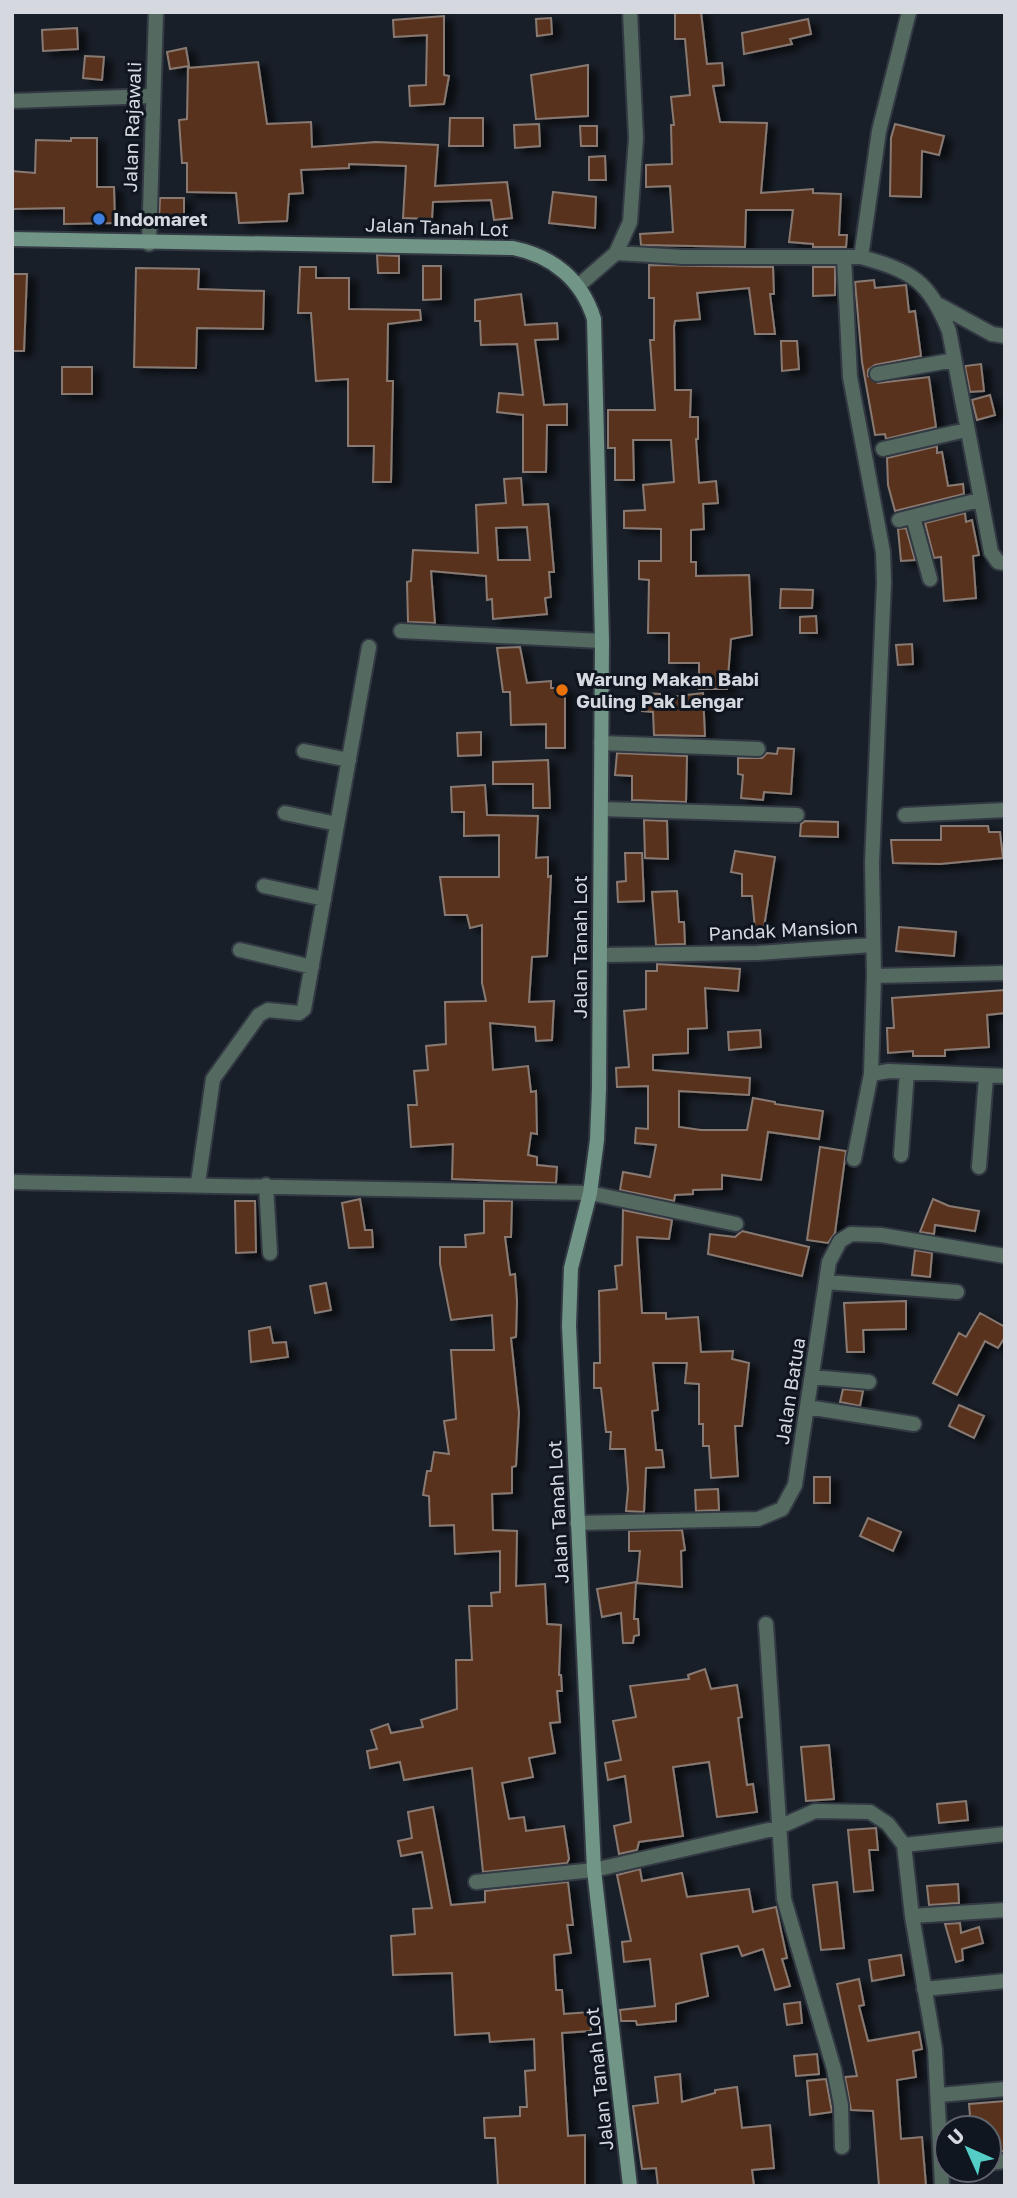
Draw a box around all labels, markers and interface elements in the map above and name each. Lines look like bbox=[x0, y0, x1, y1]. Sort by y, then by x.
street label: Jalan Rajawali bbox=[118, 61, 145, 193]
place label: Indomaret bbox=[113, 207, 208, 230]
marker: Indomaret bbox=[91, 211, 107, 227]
street label: Jalan Tanah Lot bbox=[365, 212, 509, 241]
place label: Warung Makan Babi Guling Pak Lengar bbox=[576, 667, 759, 712]
marker: Warung Makan Babi Guling Pak Lengar bbox=[554, 682, 570, 698]
street label: Jalan Tanah Lot bbox=[568, 875, 591, 1019]
street label: Pandak Mansion bbox=[708, 914, 858, 945]
street label: Jalan Batua bbox=[770, 1336, 809, 1446]
street label: Jalan Tanah Lot bbox=[542, 1440, 573, 1584]
street label: Jalan Tanah Lot bbox=[580, 2006, 617, 2152]
north arrow bbox=[933, 2114, 1003, 2184]
text: U bbox=[943, 2124, 969, 2150]

